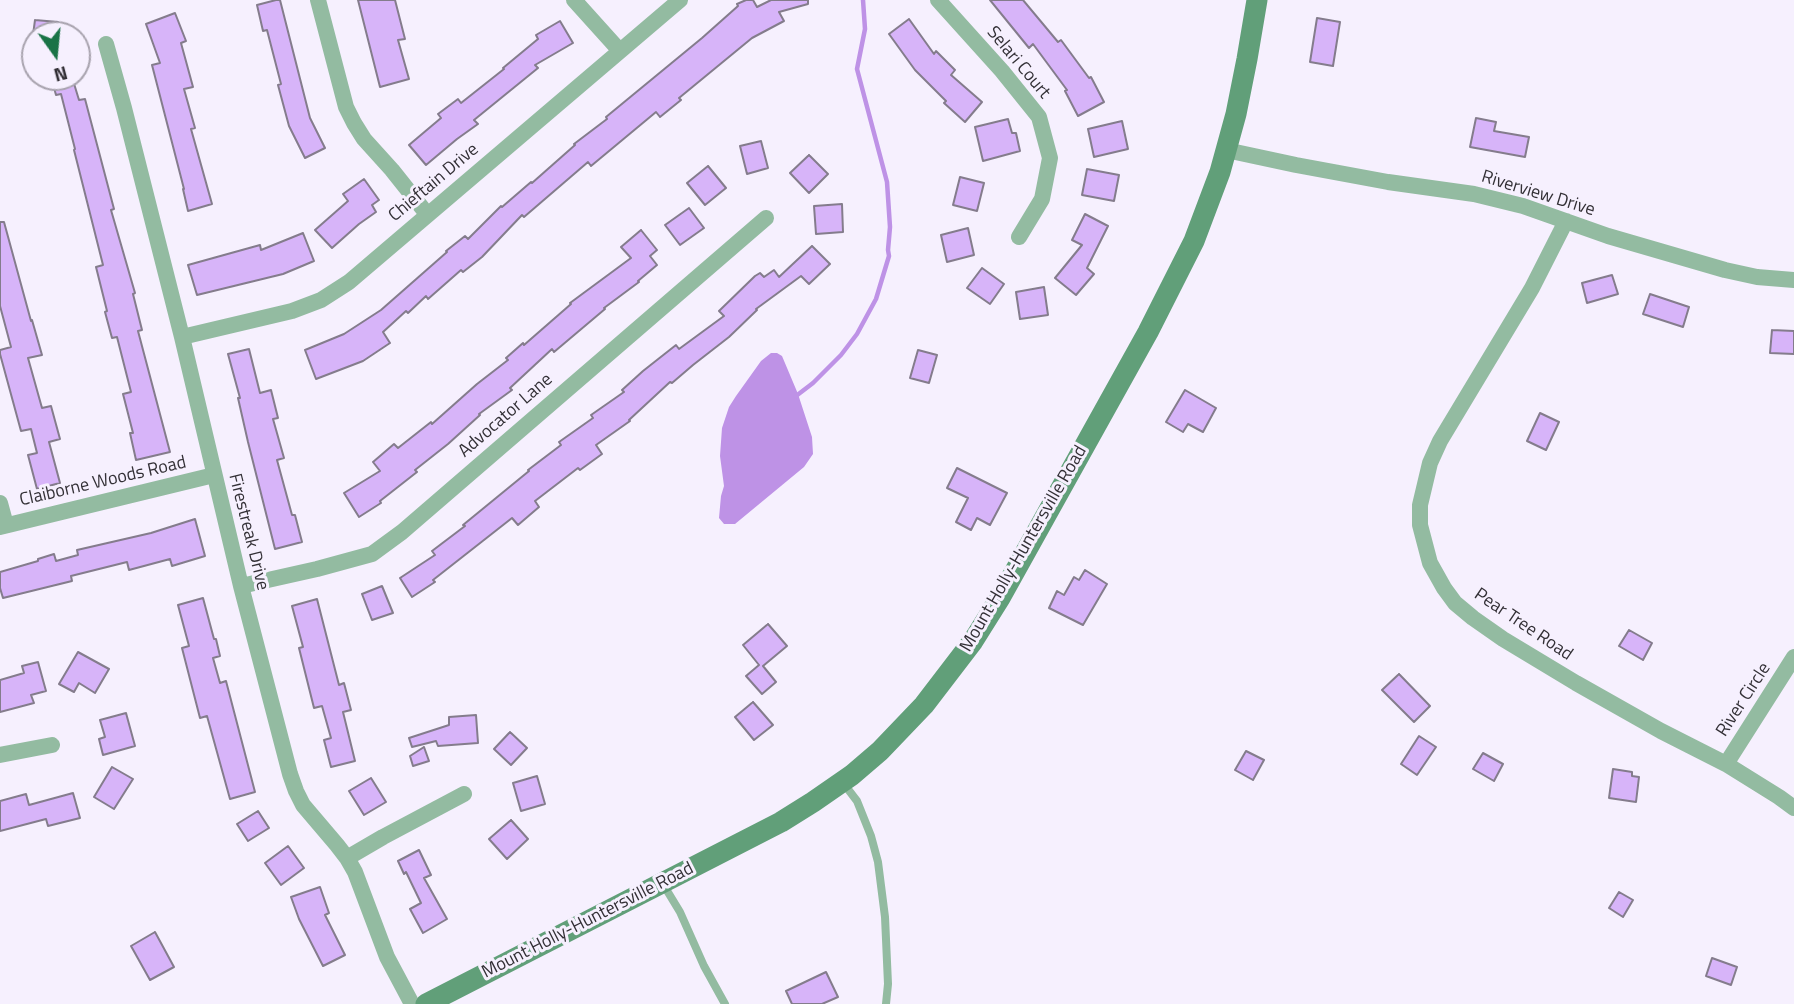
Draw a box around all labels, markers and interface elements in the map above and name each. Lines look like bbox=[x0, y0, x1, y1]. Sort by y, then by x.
north arrow bbox=[21, 21, 91, 91]
street label: Selari Court bbox=[982, 23, 1054, 103]
text: N bbox=[51, 59, 71, 91]
street label: Chieftain Drive bbox=[385, 139, 483, 227]
street label: Riverview Drive bbox=[1479, 166, 1597, 222]
street label: Advocator Lane bbox=[455, 369, 557, 463]
street label: Mount Holly-Huntersville Road bbox=[956, 442, 1092, 656]
street label: Claiborne Woods Road bbox=[18, 452, 188, 512]
street label: Firestreak Drive bbox=[223, 471, 273, 593]
street label: Pear Tree Road bbox=[1470, 584, 1576, 666]
street label: River Circle bbox=[1712, 659, 1776, 741]
street label: Mount Holly-Huntersville Road bbox=[479, 858, 697, 984]

